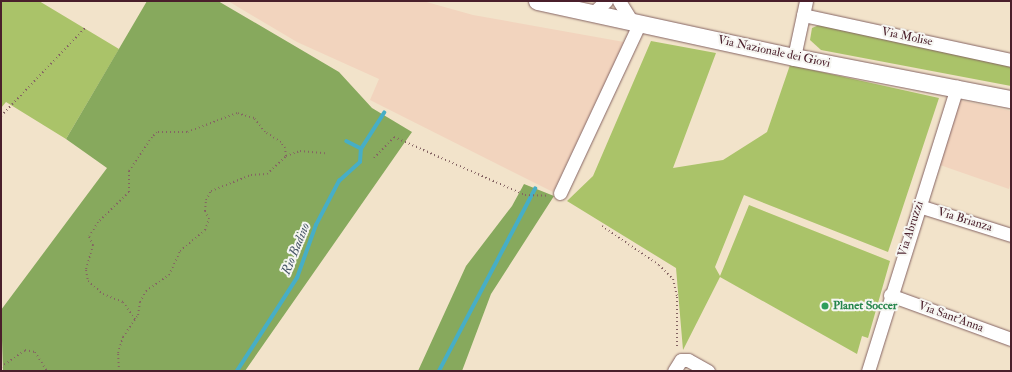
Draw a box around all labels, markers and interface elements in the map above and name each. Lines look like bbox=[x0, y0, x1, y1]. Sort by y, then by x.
street label: Via Molise bbox=[880, 25, 934, 49]
street label: Via Nazionale dei Giovi bbox=[716, 33, 832, 71]
street label: Via Abruzzi bbox=[895, 199, 927, 259]
street label: Via Brianza bbox=[936, 205, 994, 235]
water label: Rio Badino bbox=[279, 221, 313, 277]
place label: Planet Soccer bbox=[833, 299, 897, 313]
street label: Via Sant'Anna bbox=[916, 299, 986, 335]
marker: Planet Soccer bbox=[820, 301, 830, 311]

